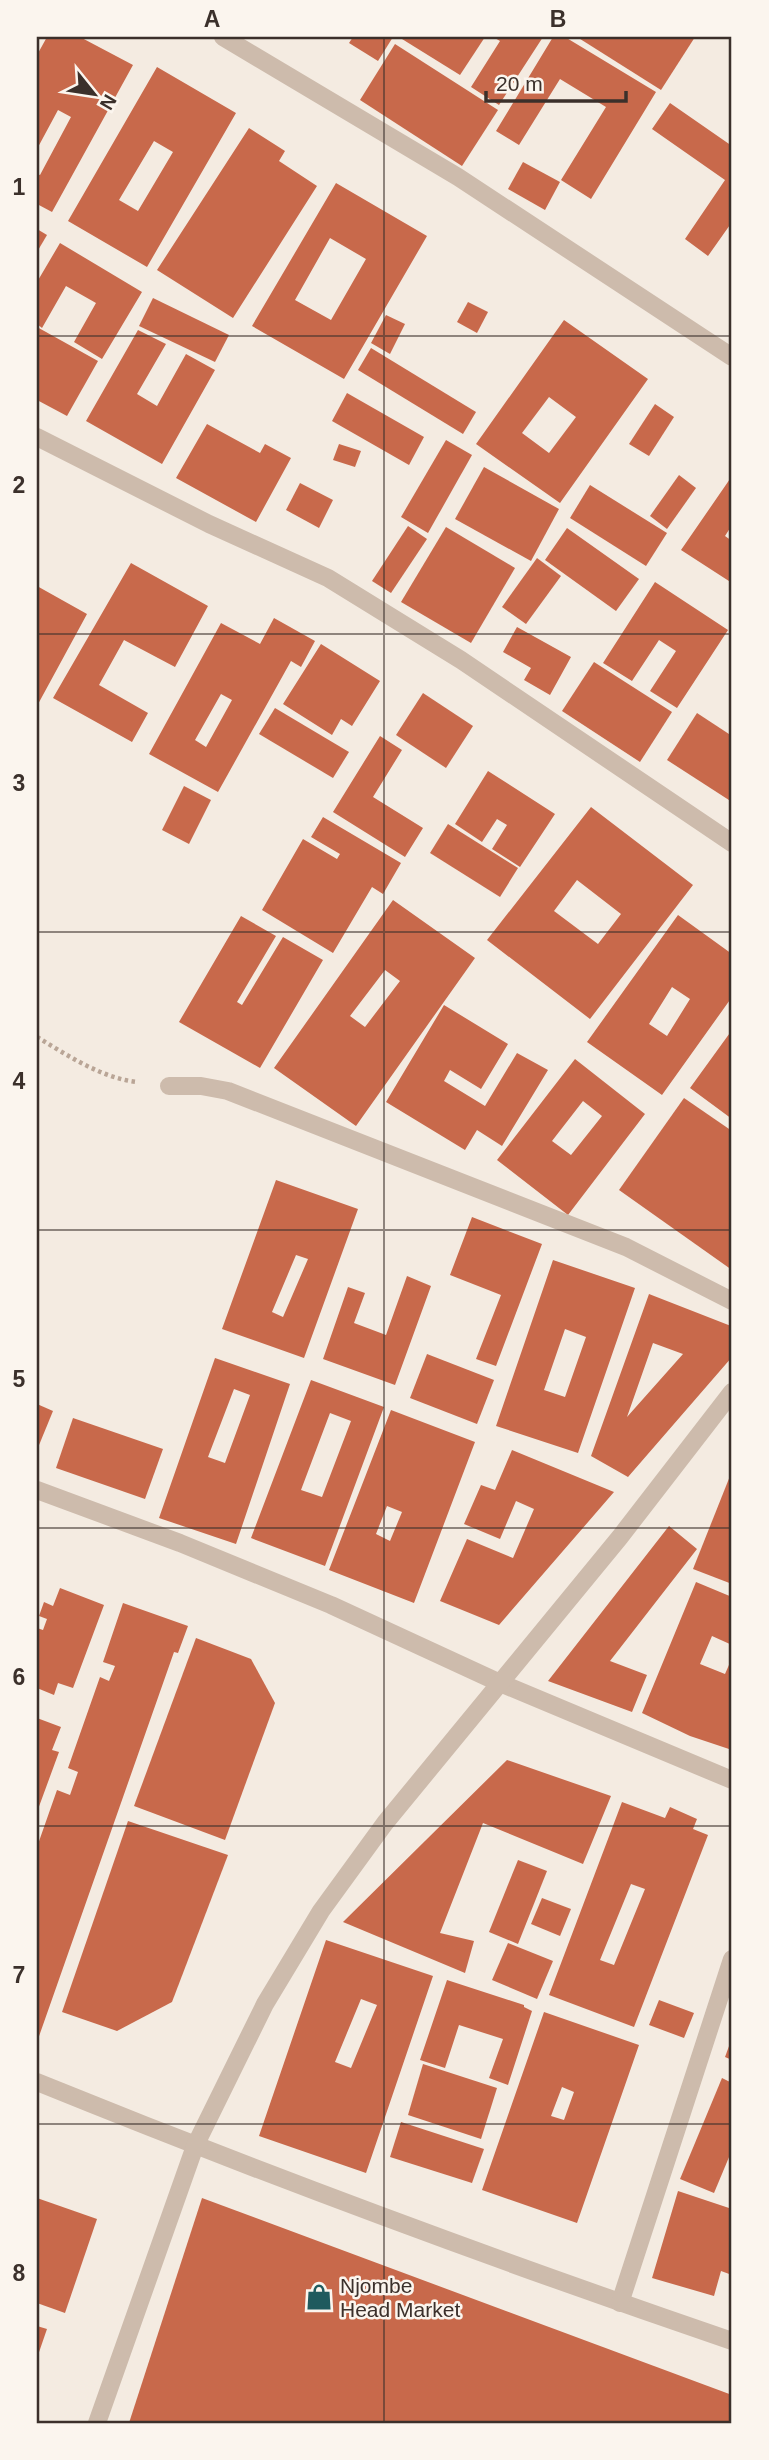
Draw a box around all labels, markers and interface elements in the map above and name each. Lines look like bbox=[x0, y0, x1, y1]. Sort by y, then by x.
text: A bbox=[204, 6, 220, 32]
text: B bbox=[550, 6, 566, 32]
north arrow bbox=[60, 60, 130, 130]
scale bar bbox=[486, 60, 626, 104]
text: 20 m bbox=[496, 72, 543, 95]
text: N bbox=[96, 91, 121, 113]
text: 1 bbox=[13, 174, 26, 200]
text: 2 bbox=[13, 472, 25, 498]
text: 3 bbox=[13, 770, 25, 796]
text: 4 bbox=[13, 1068, 26, 1094]
text: 5 bbox=[13, 1366, 26, 1392]
text: 6 bbox=[13, 1664, 25, 1690]
text: 7 bbox=[13, 1962, 25, 1988]
text: 8 bbox=[13, 2260, 26, 2286]
place label: Njombe Head Market bbox=[340, 2274, 460, 2321]
shop icon: Njombe Head Market bbox=[304, 2282, 334, 2312]

